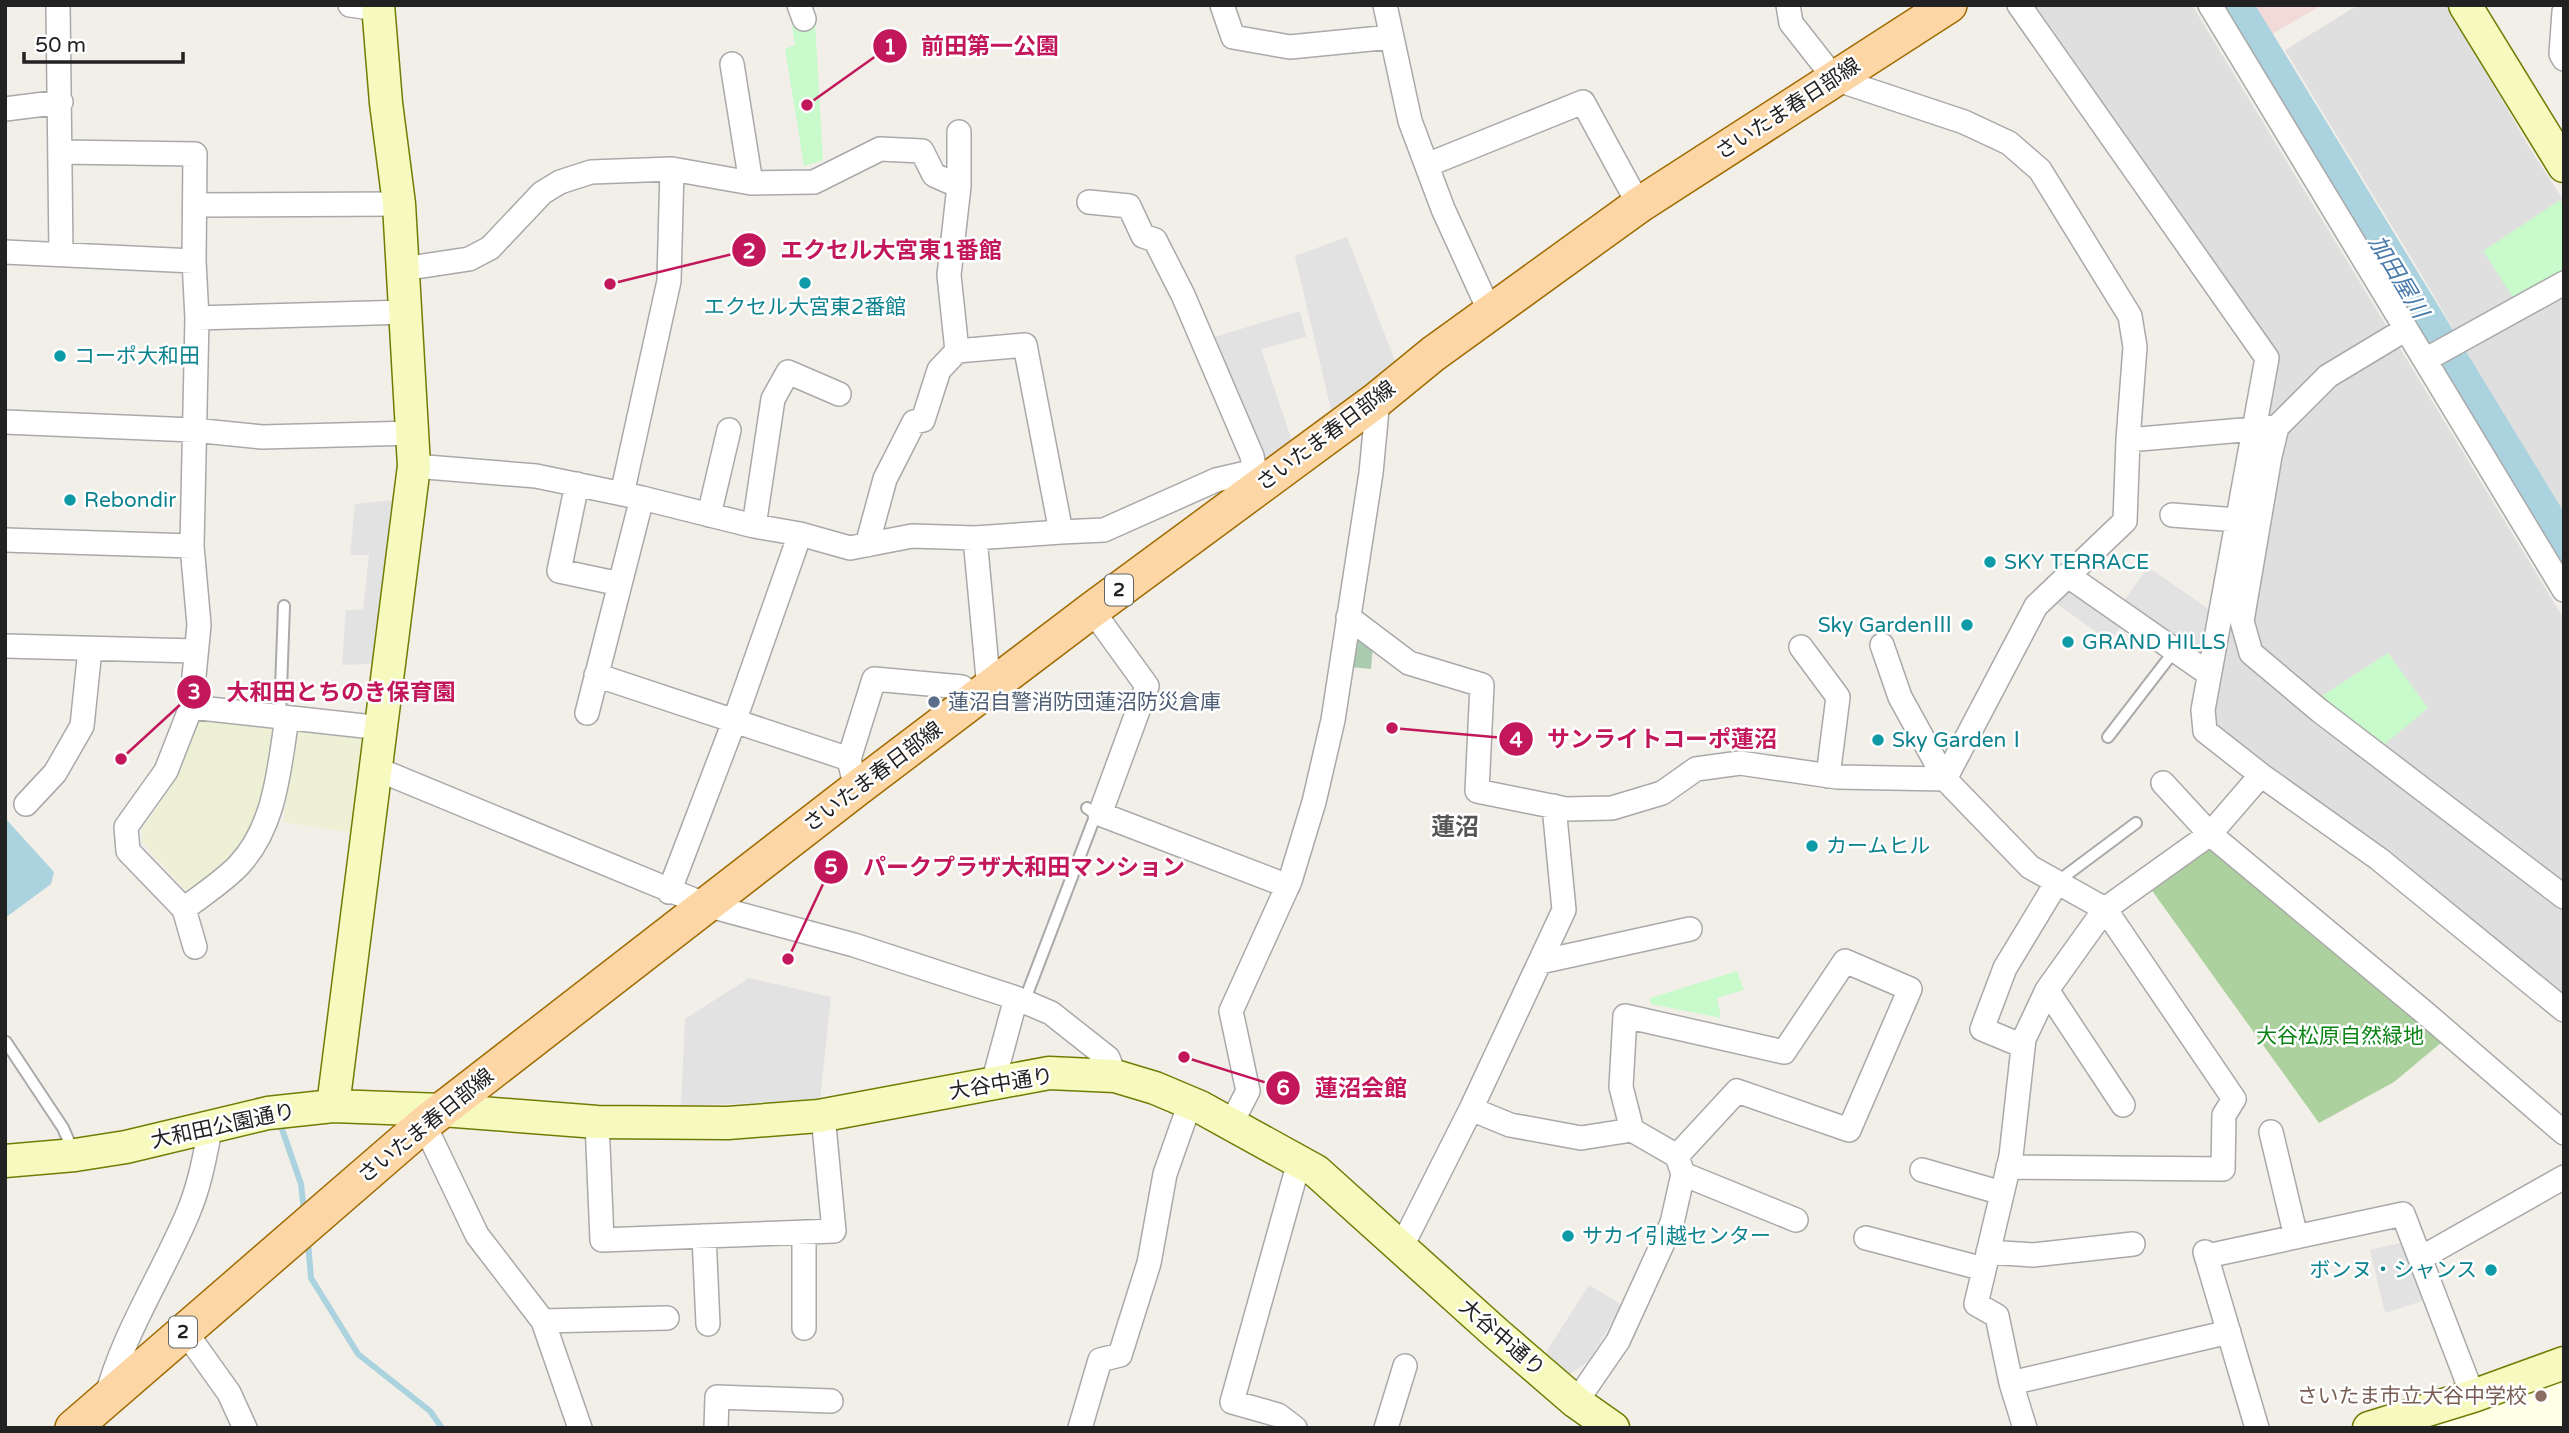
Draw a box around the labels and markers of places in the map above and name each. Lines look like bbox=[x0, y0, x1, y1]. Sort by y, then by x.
callout: 前田第一公園 bbox=[872, 24, 1073, 68]
callout: エクセル大宮東1番館 bbox=[731, 228, 1016, 272]
marker: エクセル大宮東2番館 bbox=[797, 275, 813, 291]
place label: エクセル大宮東2番館 bbox=[704, 295, 906, 320]
place label: コーポ大和田 bbox=[74, 344, 200, 369]
marker: コーポ大和田 bbox=[52, 348, 68, 364]
place label: Rebondir bbox=[84, 488, 176, 513]
marker: Rebondir bbox=[62, 492, 78, 508]
place label: SKY TERRACE bbox=[2004, 550, 2149, 575]
marker: SKY TERRACE bbox=[1982, 554, 1998, 570]
place label: Sky GardenⅢ bbox=[1818, 613, 1953, 638]
marker: Sky GardenⅢ bbox=[1959, 617, 1975, 633]
place label: GRAND HILLS bbox=[2082, 630, 2226, 655]
marker: GRAND HILLS bbox=[2060, 634, 2076, 650]
callout: 大和田とちのき保育園 bbox=[177, 670, 470, 714]
place label: 蓮沼自警消防団蓮沼防災倉庫 bbox=[948, 690, 1221, 715]
marker: 蓮沼自警消防団蓮沼防災倉庫 bbox=[926, 694, 942, 710]
callout: サンライトコーポ蓮沼 bbox=[1498, 717, 1791, 761]
place label: Sky GardenⅠ bbox=[1892, 728, 2027, 753]
marker: Sky GardenⅠ bbox=[1870, 732, 1886, 748]
place label: カームヒル bbox=[1826, 834, 1930, 859]
marker: カームヒル bbox=[1804, 838, 1820, 854]
callout: パークプラザ大和田マンション bbox=[814, 845, 1199, 889]
callout: 蓮沼会館 bbox=[1266, 1066, 1421, 1110]
place label: サカイ引越センター bbox=[1582, 1224, 1771, 1249]
marker: サカイ引越センター bbox=[1560, 1228, 1576, 1244]
place label: ボンヌ・シャンス bbox=[2309, 1258, 2477, 1283]
marker: ボンヌ・シャンス bbox=[2483, 1262, 2499, 1278]
place label: さいたま市立大谷中学校 bbox=[2297, 1384, 2527, 1409]
marker: さいたま市立大谷中学校 bbox=[2533, 1388, 2549, 1404]

